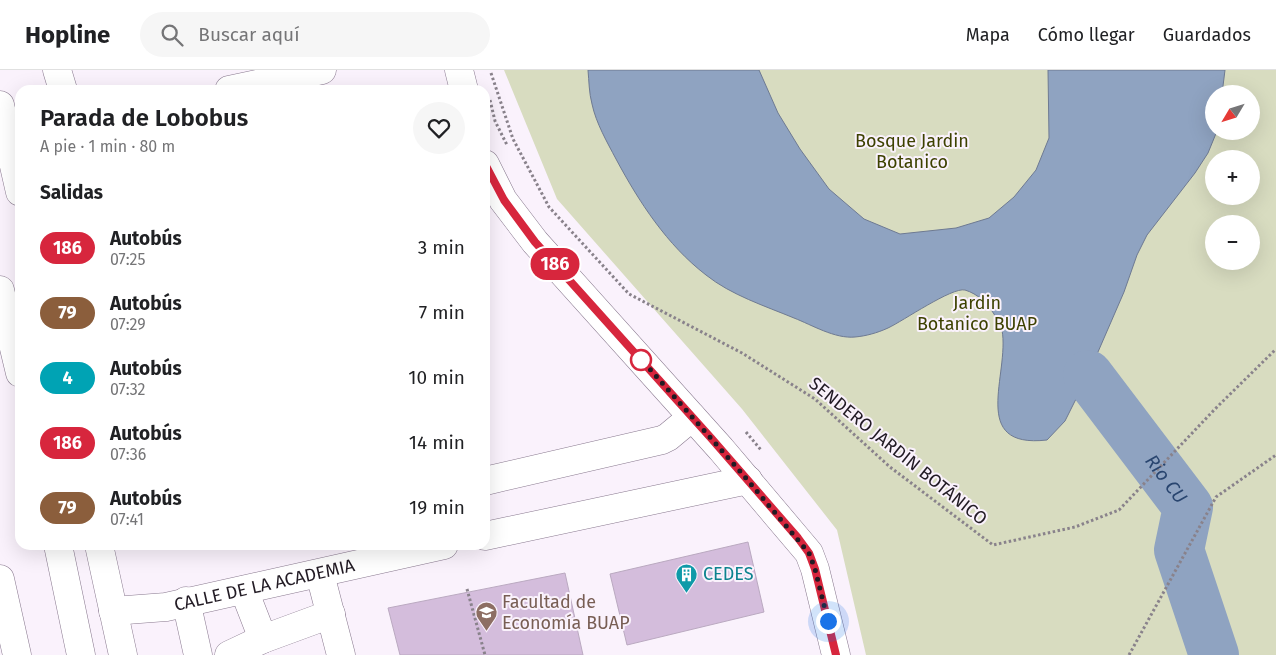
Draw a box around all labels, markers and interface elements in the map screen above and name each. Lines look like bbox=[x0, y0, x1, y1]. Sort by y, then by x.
search box bbox=[140, 12, 490, 57]
text: Hopline bbox=[25, 21, 110, 49]
icon: search bbox=[158, 21, 186, 49]
text: Buscar aquí bbox=[198, 23, 300, 46]
text: Mapa bbox=[966, 24, 1010, 46]
text: Cómo llegar bbox=[1038, 24, 1135, 46]
text: Guardados bbox=[1163, 24, 1251, 46]
north arrow bbox=[1205, 85, 1260, 140]
map controls bbox=[1205, 85, 1260, 270]
button: heart bbox=[413, 102, 465, 154]
text: Parada de Lobobus bbox=[40, 104, 248, 132]
park label: Bosque Jardin Botanico bbox=[855, 130, 969, 173]
text: A pie · 1 min · 80 m bbox=[40, 137, 175, 156]
button: + bbox=[1205, 150, 1260, 205]
text: Salidas bbox=[40, 181, 103, 204]
button: − bbox=[1205, 215, 1260, 270]
text: Autobús bbox=[110, 227, 182, 250]
text: 3 min bbox=[418, 236, 465, 259]
text: 186 bbox=[53, 237, 82, 259]
line badge: 186 bbox=[526, 248, 584, 280]
text: 07:25 bbox=[110, 250, 146, 269]
text: 186 bbox=[541, 253, 569, 275]
text: Autobús bbox=[110, 292, 182, 315]
park label: Jardin Botanico BUAP bbox=[917, 292, 1037, 335]
text: 7 min bbox=[419, 301, 465, 324]
text: 79 bbox=[58, 302, 77, 324]
text: 07:29 bbox=[110, 315, 146, 334]
unlabelled marker bbox=[630, 349, 652, 371]
text: Autobús bbox=[110, 357, 182, 380]
text: 10 min bbox=[408, 366, 465, 389]
text: 4 bbox=[62, 367, 73, 389]
street label: SENDERO JARDÍN BOTÁNICO bbox=[804, 372, 992, 530]
text: 07:32 bbox=[110, 380, 145, 399]
text: Autobús bbox=[110, 422, 182, 445]
text: 14 min bbox=[409, 431, 465, 454]
text: 186 bbox=[53, 432, 82, 454]
text: 07:36 bbox=[110, 445, 146, 464]
water label: Rio CU bbox=[1141, 450, 1192, 508]
text: Autobús bbox=[110, 487, 182, 510]
text: 19 min bbox=[409, 496, 465, 519]
text: 79 bbox=[58, 497, 77, 519]
text: 07:41 bbox=[110, 510, 144, 529]
street label: CALLE DE LA ACADEMIA bbox=[172, 554, 357, 616]
building icon: CEDES bbox=[675, 562, 699, 593]
place label: CEDES bbox=[703, 563, 754, 585]
place label: Facultad de Economía BUAP bbox=[502, 591, 630, 634]
school or university icon: Facultad de Economía BUAP bbox=[474, 600, 498, 631]
your location bbox=[816, 609, 841, 634]

